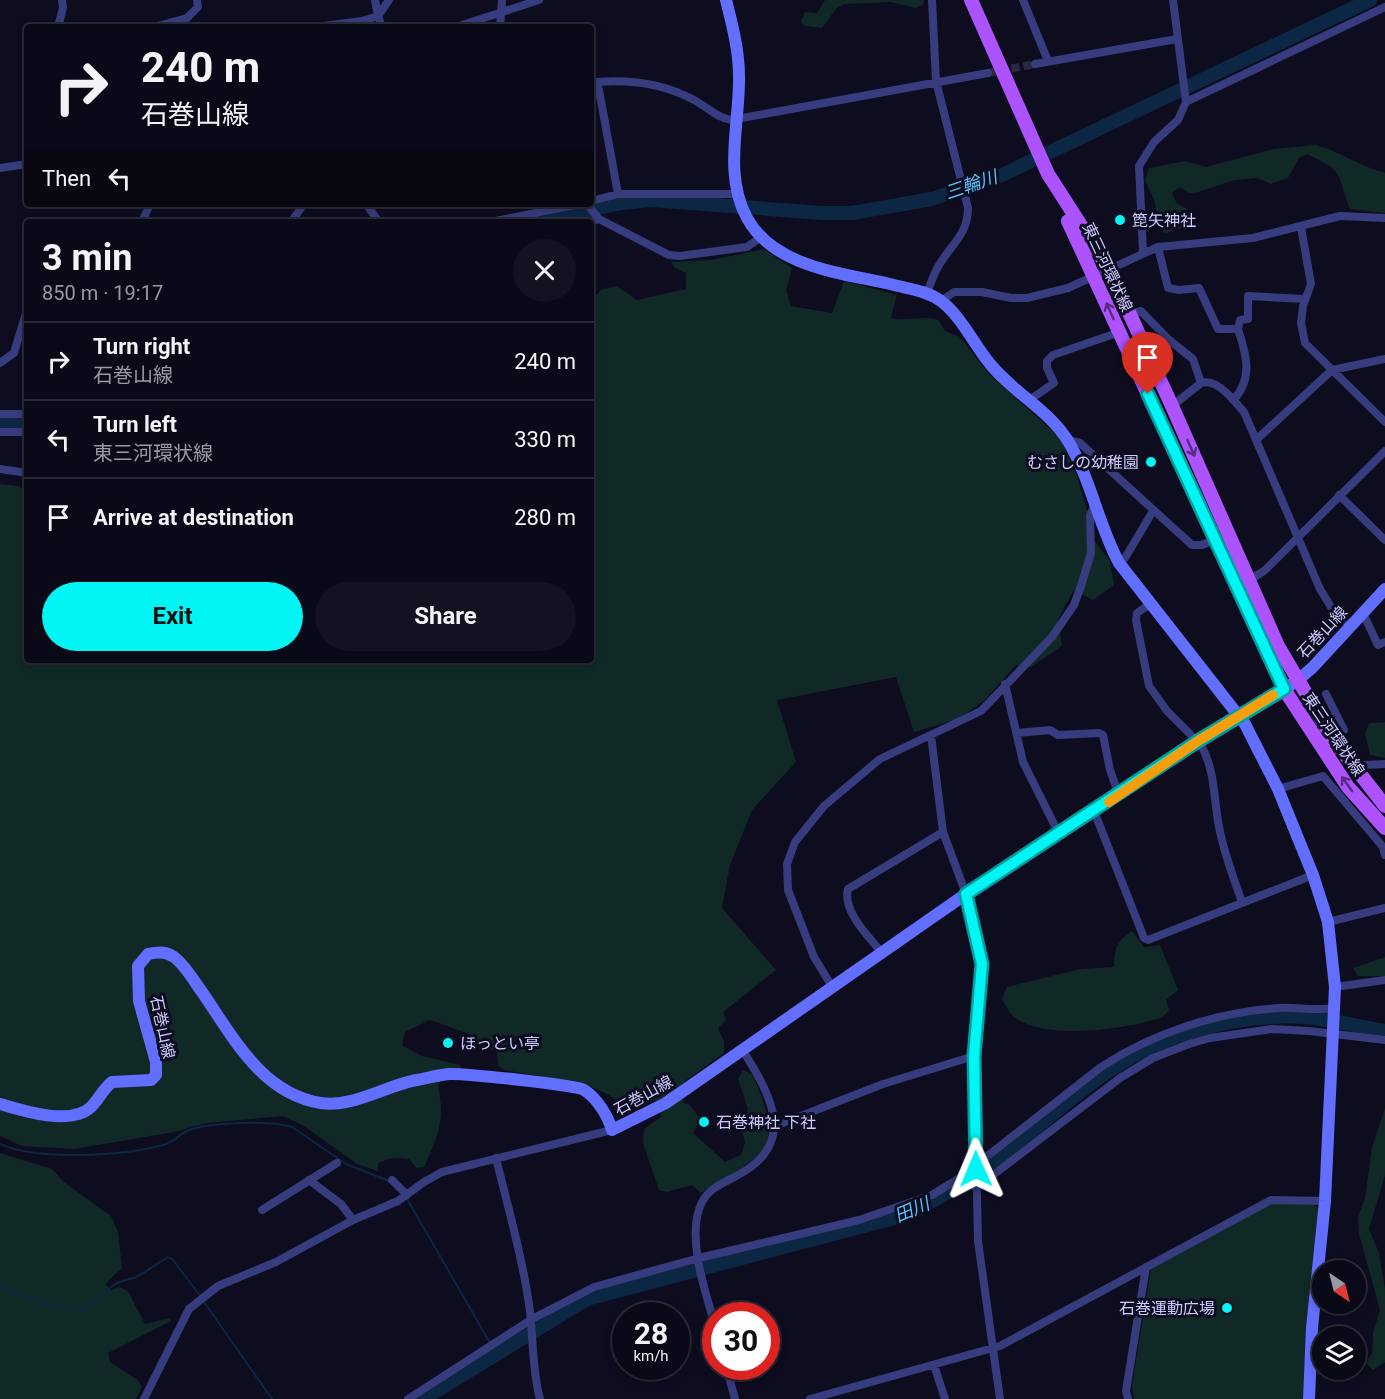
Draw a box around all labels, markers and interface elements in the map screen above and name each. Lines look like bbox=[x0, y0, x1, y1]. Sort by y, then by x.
text: 240 m bbox=[141, 43, 260, 92]
icon: right bbox=[42, 48, 120, 126]
text: 石巻山線 bbox=[141, 99, 249, 131]
icon: left bbox=[103, 162, 136, 195]
water label: 三輪川 bbox=[942, 165, 1002, 203]
text: Then bbox=[42, 166, 91, 191]
place label: 箆矢神社 bbox=[1132, 211, 1196, 230]
marker: 箆矢神社 bbox=[1113, 213, 1127, 227]
street label: 東三河環状線 bbox=[1079, 220, 1136, 315]
text: 3 min bbox=[42, 237, 133, 279]
button: close bbox=[513, 239, 576, 302]
text: 850 m · 19:17 bbox=[42, 281, 163, 305]
one-way arrow bbox=[1104, 303, 1116, 321]
pin bbox=[1122, 332, 1173, 394]
text: Turn right bbox=[93, 334, 190, 359]
icon: arrive bbox=[1131, 341, 1164, 374]
icon: right bbox=[42, 345, 75, 378]
text: 240 m bbox=[514, 349, 576, 374]
text: 石巻山線 bbox=[93, 363, 173, 387]
text: Turn left bbox=[93, 412, 177, 437]
icon: left bbox=[42, 423, 75, 456]
text: 330 m bbox=[514, 427, 576, 452]
one-way arrow bbox=[1186, 438, 1197, 457]
text: 東三河環状線 bbox=[93, 441, 213, 465]
place label: むさしの幼稚園 bbox=[1027, 453, 1139, 472]
marker: むさしの幼稚園 bbox=[1144, 455, 1158, 469]
icon: arrive bbox=[42, 501, 75, 534]
text: Arrive at destination bbox=[93, 505, 294, 530]
text: 280 m bbox=[514, 505, 576, 530]
button: Exit bbox=[42, 582, 303, 651]
button: Share bbox=[315, 582, 576, 651]
street label: 石巻山線 bbox=[1294, 602, 1351, 662]
street label: 東三河環状線 bbox=[1299, 689, 1368, 779]
one-way arrow bbox=[1341, 776, 1353, 792]
street label: 石巻山線 bbox=[147, 994, 178, 1060]
place label: ほっとい亭 bbox=[460, 1034, 540, 1053]
marker: ほっとい亭 bbox=[441, 1036, 455, 1050]
street label: 石巻山線 bbox=[611, 1072, 676, 1119]
place label: 石巻神社 下社 bbox=[716, 1113, 816, 1132]
marker: 石巻神社 下社 bbox=[697, 1115, 711, 1129]
position arrow bbox=[944, 1137, 1008, 1201]
water label: 田川 bbox=[891, 1192, 934, 1226]
north arrow bbox=[1312, 1260, 1366, 1314]
map controls bbox=[1312, 1260, 1366, 1380]
place label: 石巻運動広場 bbox=[1119, 1299, 1215, 1318]
marker: 石巻運動広場 bbox=[1220, 1301, 1234, 1315]
speed limit sign: 30 bbox=[702, 1302, 780, 1380]
text: 28 bbox=[634, 1316, 668, 1351]
button: layers bbox=[1312, 1326, 1366, 1380]
text: km/h bbox=[633, 1347, 669, 1365]

